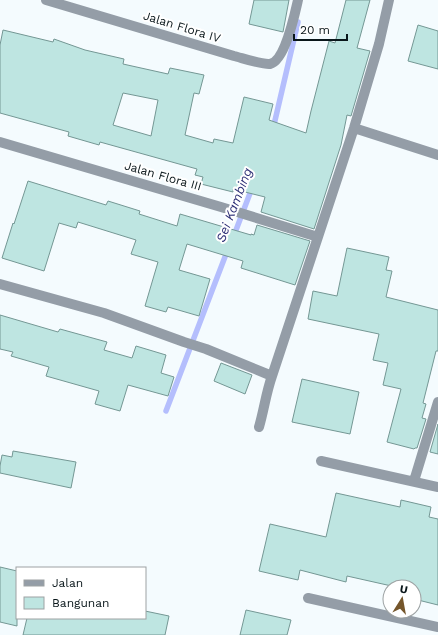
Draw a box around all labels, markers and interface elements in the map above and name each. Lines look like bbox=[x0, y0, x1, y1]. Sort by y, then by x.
street label: Jalan Flora IV bbox=[142, 9, 223, 45]
scale bar bbox=[294, 16, 347, 42]
text: 20 m bbox=[300, 23, 330, 37]
street label: Jalan Flora III bbox=[123, 158, 203, 194]
water label: Sei Kambing bbox=[213, 166, 255, 244]
legend bbox=[16, 567, 146, 619]
text: Jalan bbox=[52, 576, 83, 590]
north arrow bbox=[382, 579, 422, 619]
text: U bbox=[399, 583, 409, 597]
text: Bangunan bbox=[52, 596, 110, 610]

